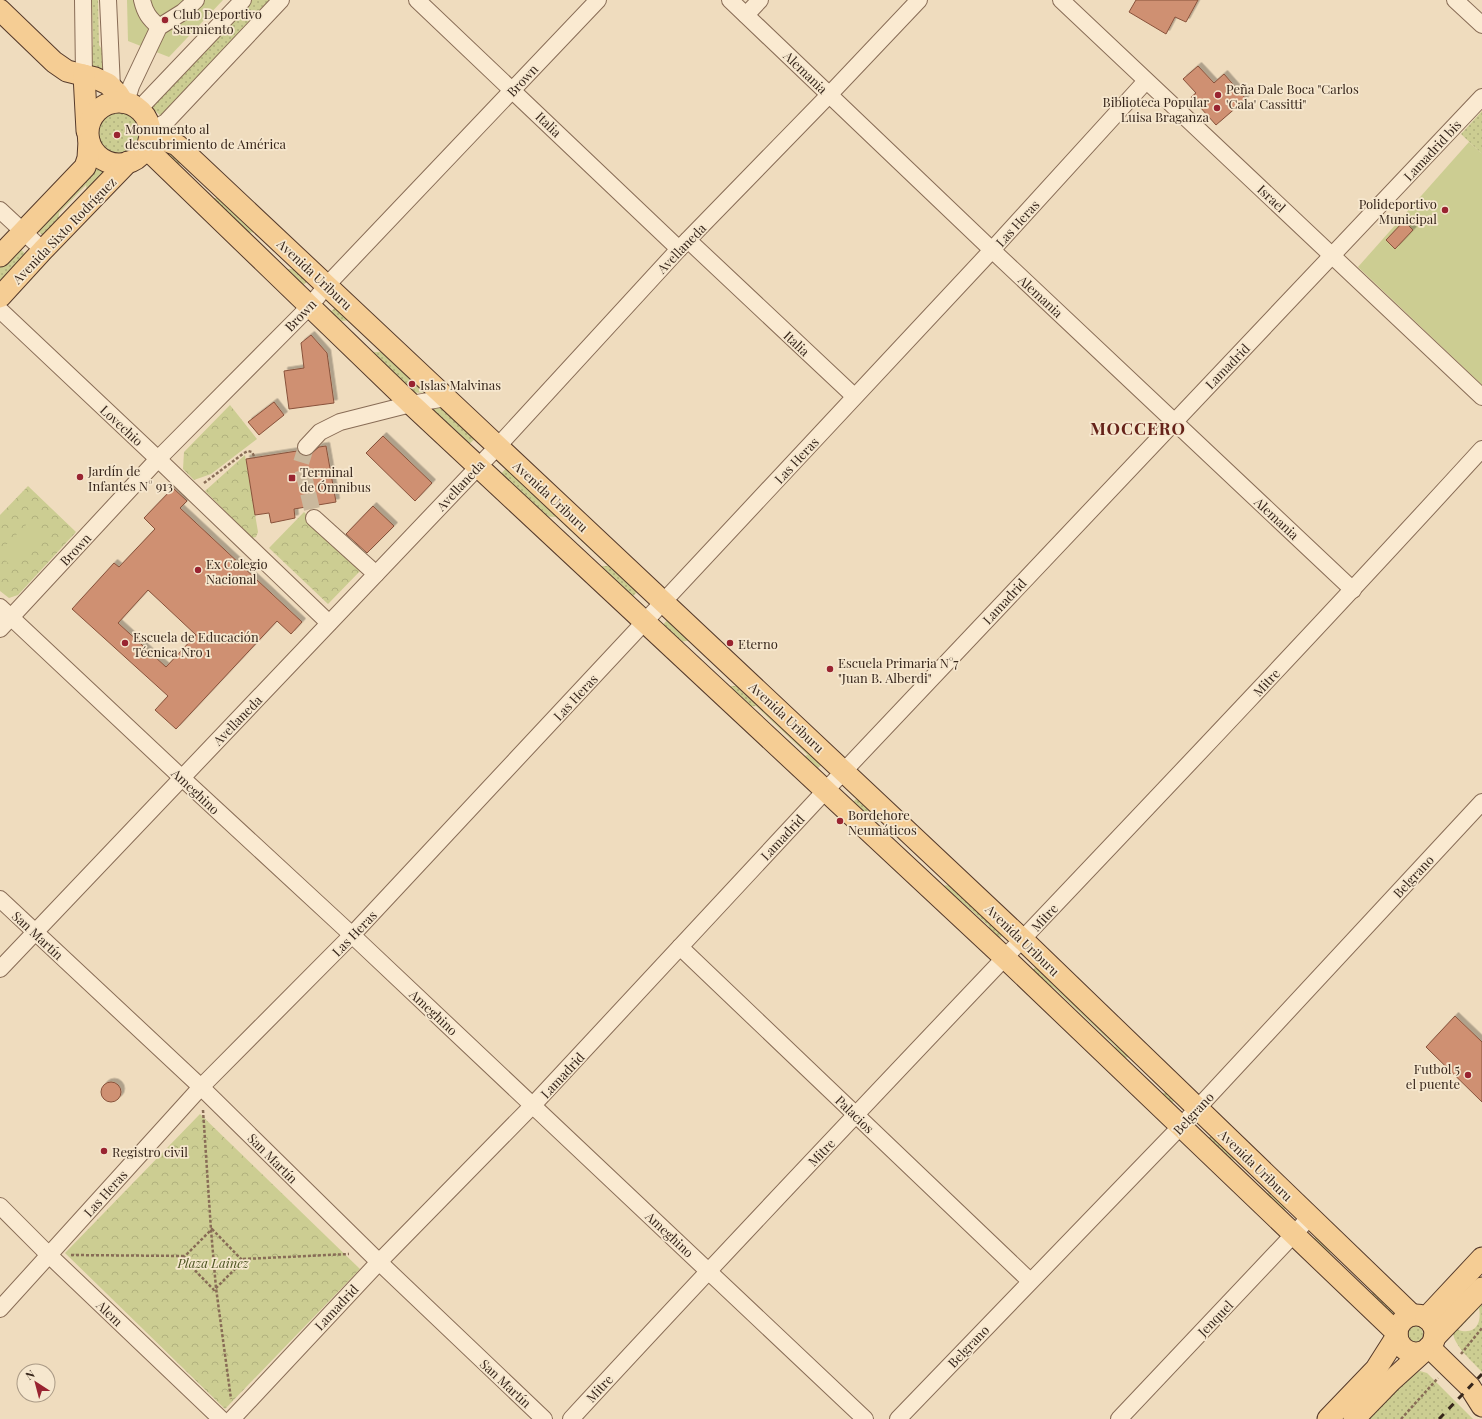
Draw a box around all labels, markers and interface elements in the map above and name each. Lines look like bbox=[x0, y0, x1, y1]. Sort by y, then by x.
place label: Club Deportivo Sarmiento bbox=[173, 5, 262, 37]
marker: Club Deportivo Sarmiento bbox=[160, 15, 170, 25]
street label: Alemania bbox=[780, 46, 832, 97]
street label: Brown bbox=[503, 60, 541, 100]
place label: Peña Dale Boca "Carlos 'Cala' Cassitti" bbox=[1226, 80, 1359, 112]
marker: Peña Dale Boca "Carlos 'Cala' Cassitti" bbox=[1213, 90, 1223, 100]
place label: Biblioteca Popular Luisa Braganza bbox=[1103, 93, 1210, 125]
marker: Biblioteca Popular Luisa Braganza bbox=[1212, 103, 1222, 113]
street label: Italia bbox=[533, 108, 566, 141]
street label: Lamadrid bis bbox=[1400, 116, 1465, 184]
place label: Monumento al descubrimiento de América bbox=[125, 120, 287, 152]
marker: Monumento al descubrimiento de América bbox=[112, 130, 122, 140]
street label: Avenida Sixto Rodríguez bbox=[8, 173, 119, 288]
street label: Israel bbox=[1254, 181, 1290, 216]
place label: Polideportivo Municipal bbox=[1359, 195, 1437, 227]
street label: Las Heras bbox=[991, 196, 1043, 250]
marker: Polideportivo Municipal bbox=[1440, 205, 1450, 215]
street label: Avellaneda bbox=[652, 219, 709, 277]
street label: Avenida Uriburu bbox=[273, 234, 356, 313]
street label: Alemania bbox=[1015, 271, 1067, 321]
street label: Brown bbox=[281, 295, 320, 335]
street label: Italia bbox=[780, 327, 814, 360]
street label: Lamadrid bbox=[1201, 339, 1253, 392]
place label: Islas Malvinas bbox=[420, 376, 501, 393]
marker: Islas Malvinas bbox=[407, 379, 417, 389]
street label: Lovechio bbox=[97, 401, 147, 449]
district label: MOCCERO bbox=[1090, 417, 1186, 439]
street label: Las Heras bbox=[770, 433, 822, 487]
street label: Avellaneda bbox=[432, 456, 488, 515]
street label: Avenida Uriburu bbox=[509, 456, 592, 535]
place label: Jardín de Infantes N° 913 bbox=[87, 462, 173, 494]
place label: Terminal de Ómnibus bbox=[300, 463, 371, 495]
marker: Jardín de Infantes N° 913 bbox=[75, 472, 85, 482]
marker: Terminal de Ómnibus bbox=[287, 473, 297, 483]
street label: Alemania bbox=[1251, 493, 1303, 543]
street label: Brown bbox=[56, 529, 94, 569]
place label: Ex Colegio Nacional bbox=[206, 555, 268, 587]
marker: Ex Colegio Nacional bbox=[193, 565, 203, 575]
street label: Lamadrid bbox=[978, 574, 1030, 628]
place label: Escuela de Educación Técnica Nro 1 bbox=[133, 628, 259, 660]
place label: Eterno bbox=[738, 635, 778, 652]
marker: Escuela de Educación Técnica Nro 1 bbox=[120, 638, 130, 648]
marker: Eterno bbox=[725, 638, 735, 648]
place label: Escuela Primaria N°7 "Juan B. Alberdi" bbox=[838, 654, 959, 686]
marker: Escuela Primaria N°7 "Juan B. Alberdi" bbox=[825, 664, 835, 674]
street label: Mitre bbox=[1249, 664, 1283, 699]
street label: Las Heras bbox=[549, 670, 601, 724]
street label: Avenida Uriburu bbox=[745, 677, 828, 756]
street label: Avellaneda bbox=[208, 691, 265, 749]
street label: Ameghino bbox=[168, 764, 224, 818]
place label: Bordehore Neumáticos bbox=[848, 806, 917, 838]
street label: Lamadrid bbox=[756, 810, 808, 864]
marker: Bordehore Neumáticos bbox=[835, 816, 845, 826]
street label: Belgrano bbox=[1389, 851, 1437, 901]
street label: Mitre bbox=[1027, 899, 1061, 934]
street label: Avenida Uriburu bbox=[982, 900, 1064, 980]
street label: Las Heras bbox=[328, 906, 380, 960]
street label: San Martín bbox=[9, 907, 67, 963]
street label: Ameghino bbox=[406, 985, 462, 1039]
street label: Lamadrid bbox=[536, 1048, 588, 1102]
place label: Futbol 5 el puente bbox=[1406, 1060, 1460, 1092]
marker: Futbol 5 el puente bbox=[1463, 1070, 1473, 1080]
street label: Belgrano bbox=[1169, 1088, 1217, 1138]
street label: Palacios bbox=[832, 1091, 878, 1137]
street label: Avenida Uriburu bbox=[1215, 1125, 1297, 1205]
street label: San Martín bbox=[244, 1129, 302, 1187]
street label: Mitre bbox=[804, 1134, 838, 1169]
place label: Registro civil bbox=[112, 1143, 188, 1160]
marker: Registro civil bbox=[99, 1146, 109, 1156]
street label: Las Heras bbox=[79, 1166, 131, 1220]
street label: Ameghino bbox=[642, 1207, 698, 1261]
park label: Plaza Lainez bbox=[176, 1254, 250, 1271]
street label: Lamadrid bbox=[310, 1280, 362, 1334]
street label: Alem bbox=[93, 1296, 127, 1330]
street label: Jenquel bbox=[1193, 1296, 1236, 1340]
street label: Belgrano bbox=[944, 1321, 992, 1371]
street label: San Martín bbox=[477, 1355, 535, 1411]
north arrow bbox=[16, 1363, 56, 1403]
text: N bbox=[22, 1366, 37, 1383]
street label: Mitre bbox=[582, 1370, 616, 1405]

